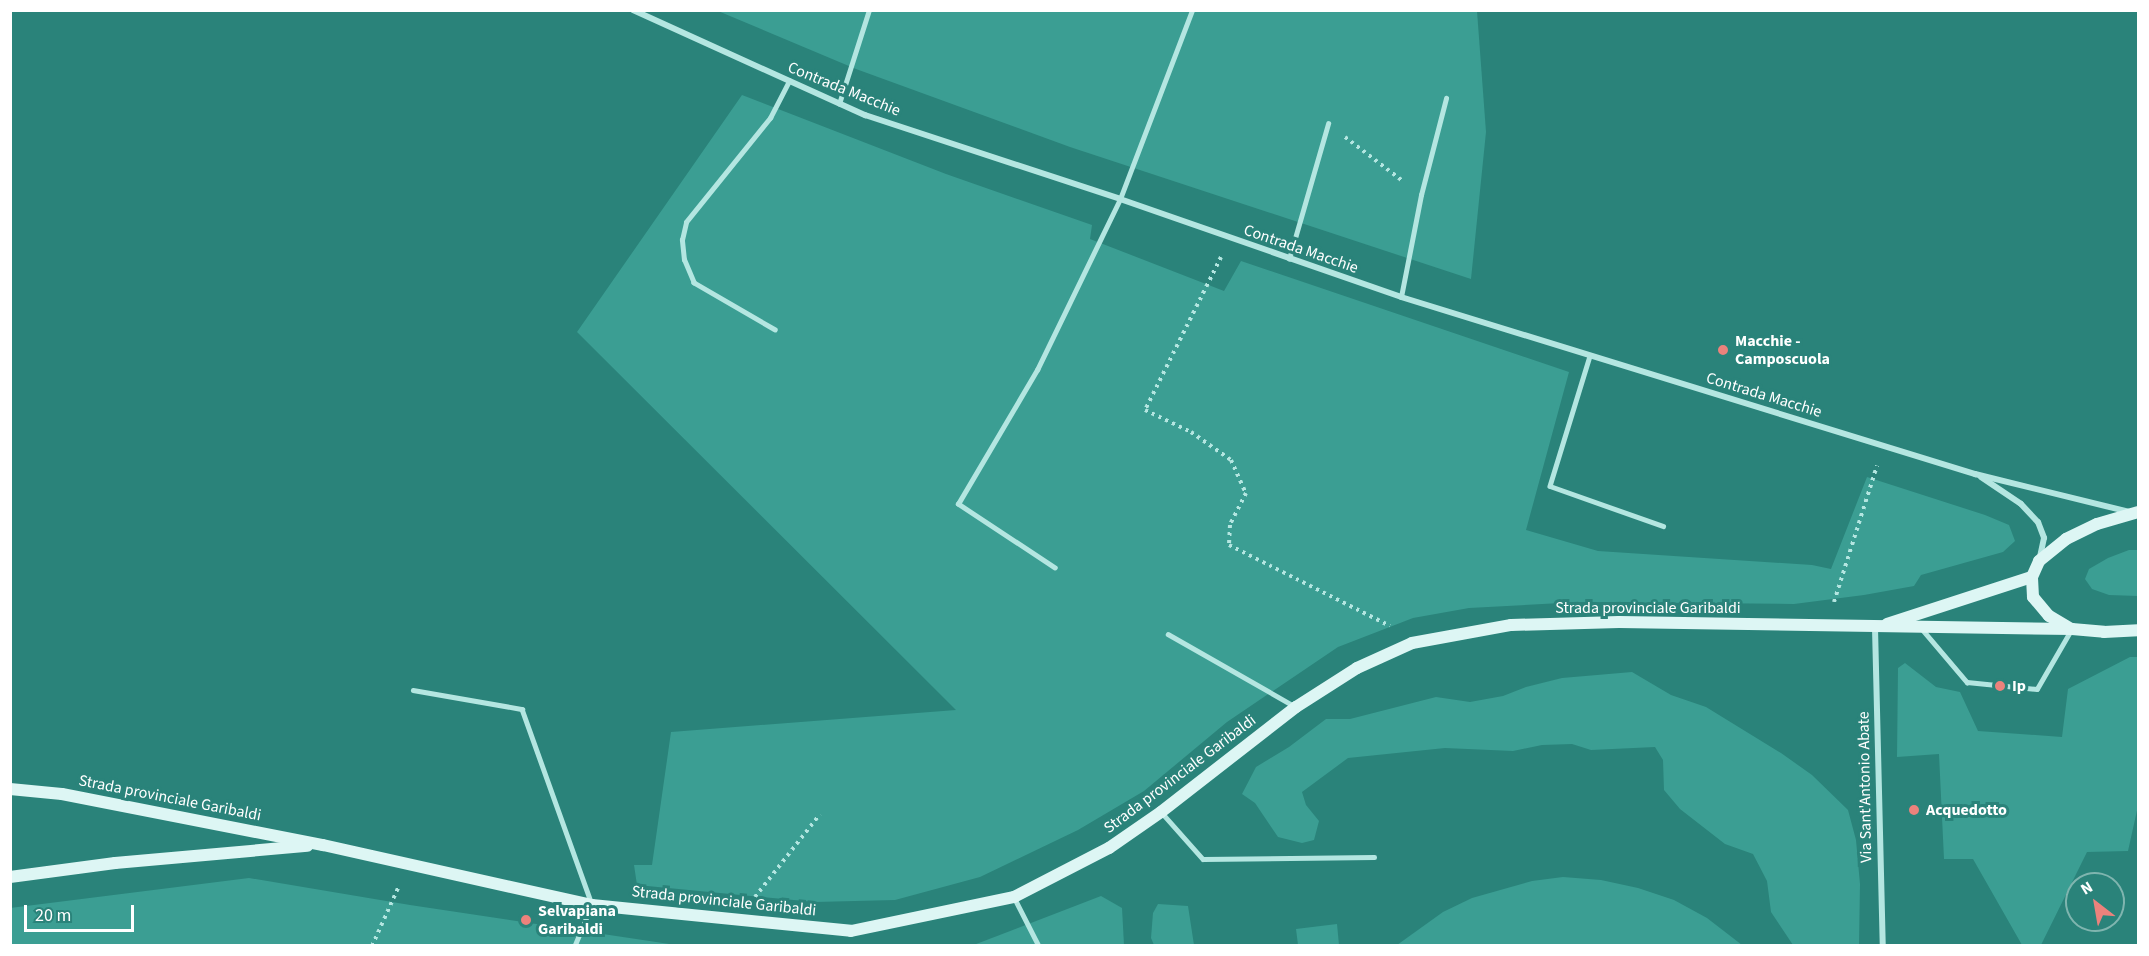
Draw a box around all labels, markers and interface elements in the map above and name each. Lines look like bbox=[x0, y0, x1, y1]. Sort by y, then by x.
street label: Contrada Macchie bbox=[785, 58, 903, 120]
street label: Contrada Macchie bbox=[1241, 220, 1361, 278]
place label: Macchie - Camposcuola bbox=[1735, 331, 1830, 369]
marker: Macchie - Camposcuola bbox=[1716, 343, 1730, 357]
street label: Contrada Macchie bbox=[1704, 368, 1824, 422]
street label: Strada provinciale Garibaldi bbox=[1555, 598, 1741, 618]
place label: Ip bbox=[2012, 676, 2026, 696]
marker: Ip bbox=[1993, 679, 2007, 693]
street label: Strada provinciale Garibaldi bbox=[1100, 711, 1260, 837]
street label: Via Sant'Antonio Abate bbox=[1854, 711, 1876, 863]
street label: Strada provinciale Garibaldi bbox=[77, 771, 263, 825]
place label: Acquedotto bbox=[1926, 800, 2007, 820]
marker: Acquedotto bbox=[1907, 803, 1921, 817]
north arrow bbox=[2065, 872, 2125, 932]
text: N bbox=[2077, 876, 2097, 900]
street label: Strada provinciale Garibaldi bbox=[631, 882, 817, 920]
scale bar bbox=[27, 893, 136, 931]
place label: Selvapiana Garibaldi bbox=[538, 901, 616, 939]
text: 20 m bbox=[35, 903, 71, 928]
marker: Selvapiana Garibaldi bbox=[519, 913, 533, 927]

